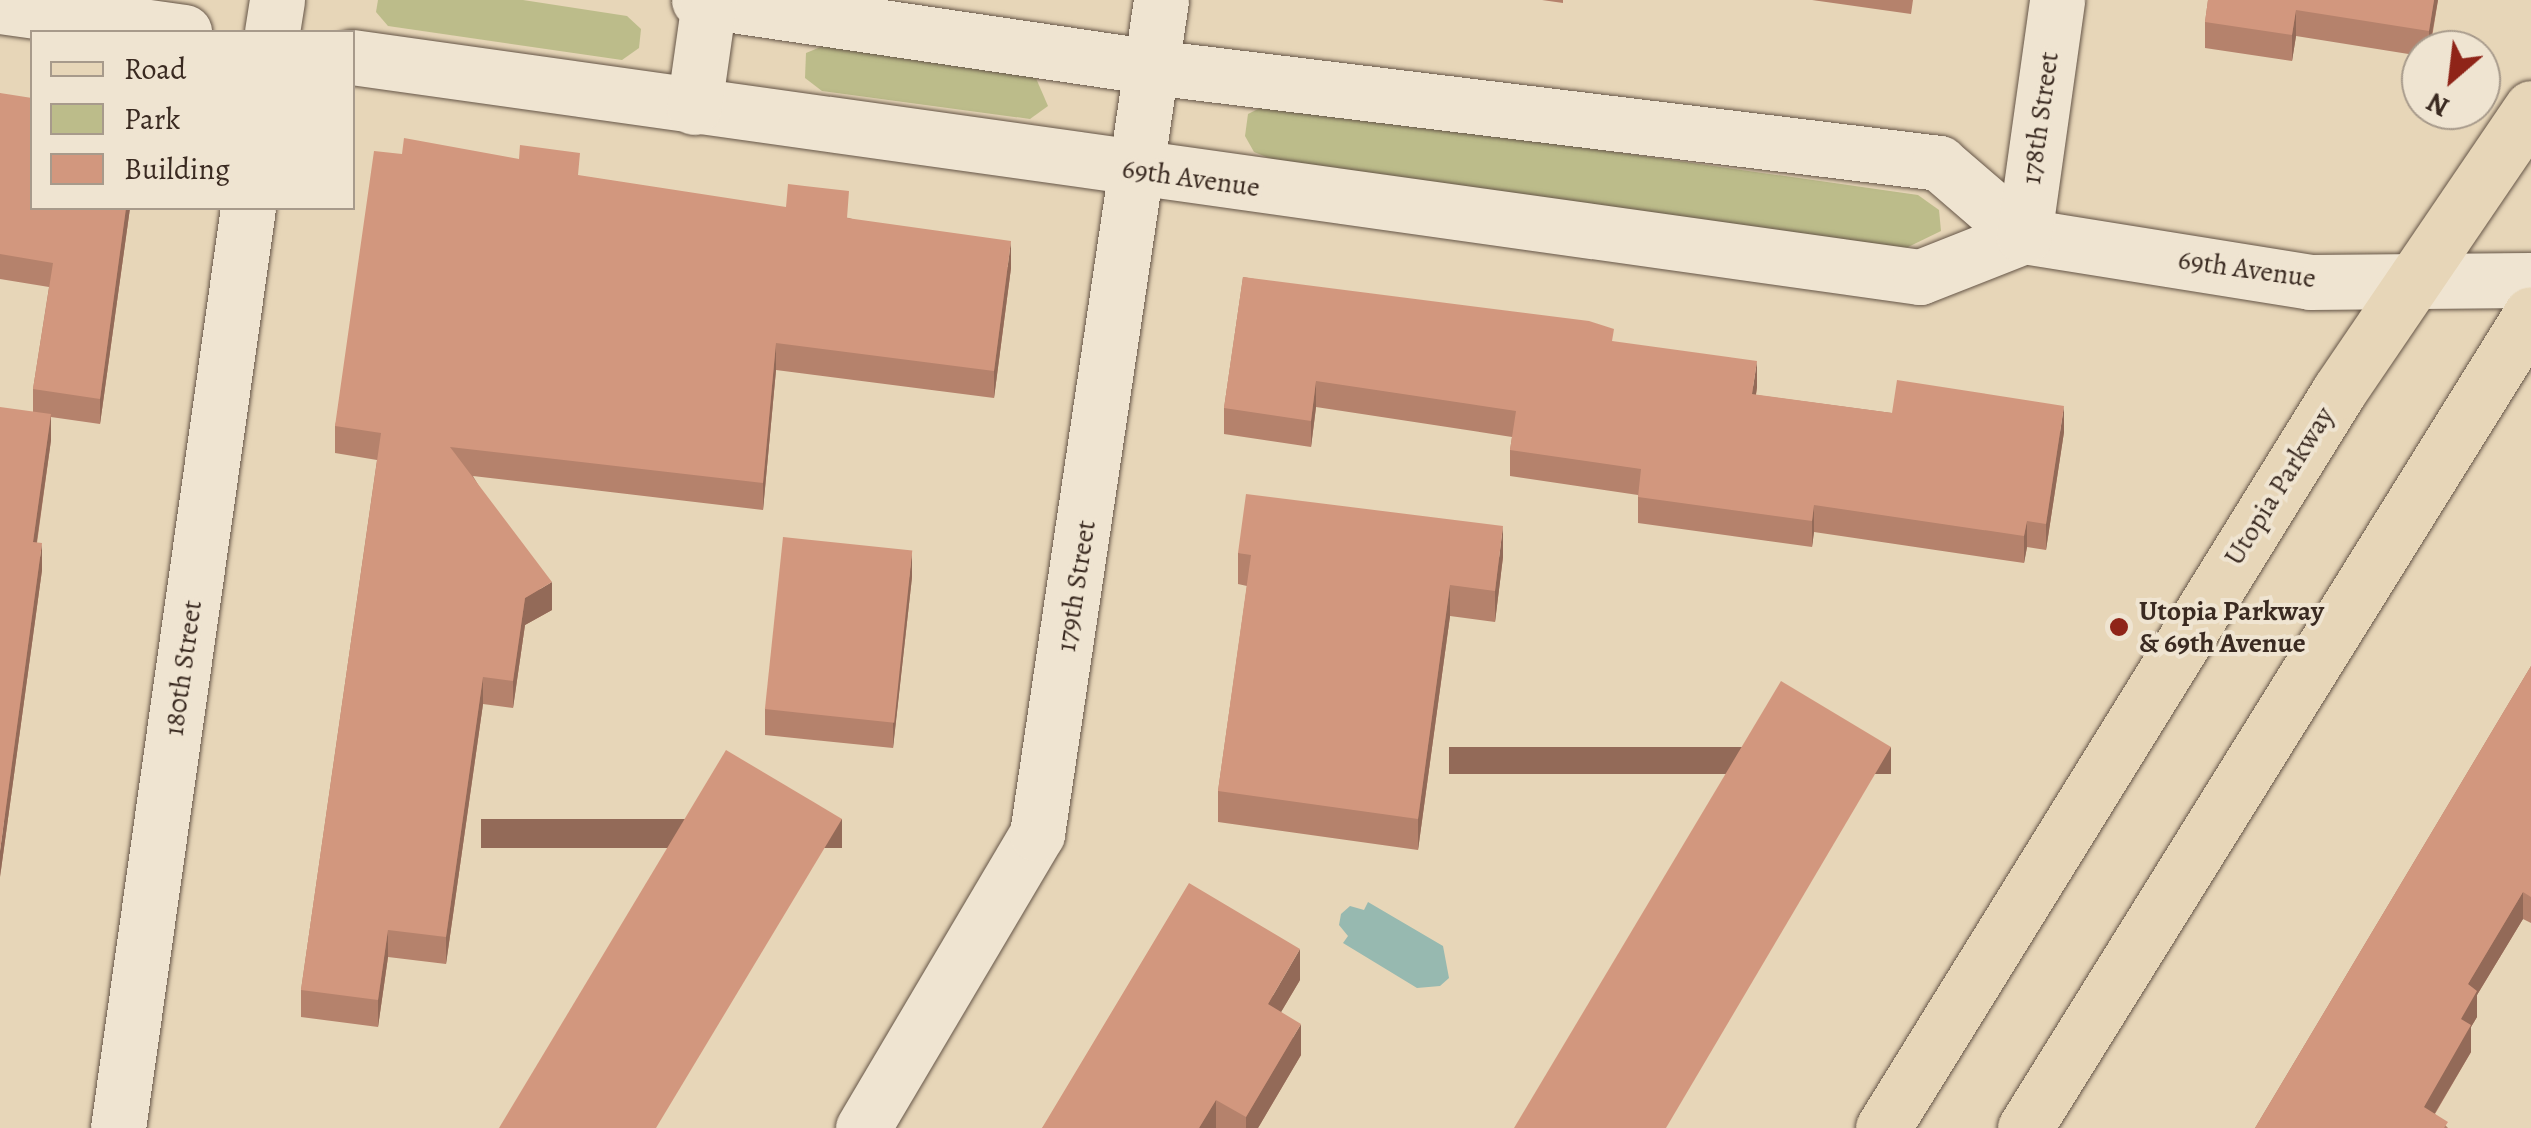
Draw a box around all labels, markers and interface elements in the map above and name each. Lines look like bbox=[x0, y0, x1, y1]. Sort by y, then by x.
legend bbox=[30, 30, 355, 210]
north arrow bbox=[2401, 30, 2501, 130]
text: Road bbox=[124, 49, 186, 89]
street label: 178th Street bbox=[2014, 50, 2066, 186]
text: N bbox=[2420, 83, 2456, 126]
text: Park bbox=[124, 99, 180, 139]
text: Building bbox=[124, 149, 230, 189]
street label: 69th Avenue bbox=[1120, 152, 1262, 204]
street label: 69th Avenue bbox=[2176, 243, 2318, 295]
street label: Utopia Parkway bbox=[2217, 401, 2341, 571]
street label: 179th Street bbox=[1049, 518, 1103, 654]
place label: Utopia Parkway & 69th Avenue bbox=[2139, 594, 2324, 660]
street label: 180th Street bbox=[157, 598, 209, 738]
marker: Utopia Parkway & 69th Avenue bbox=[2108, 616, 2130, 638]

